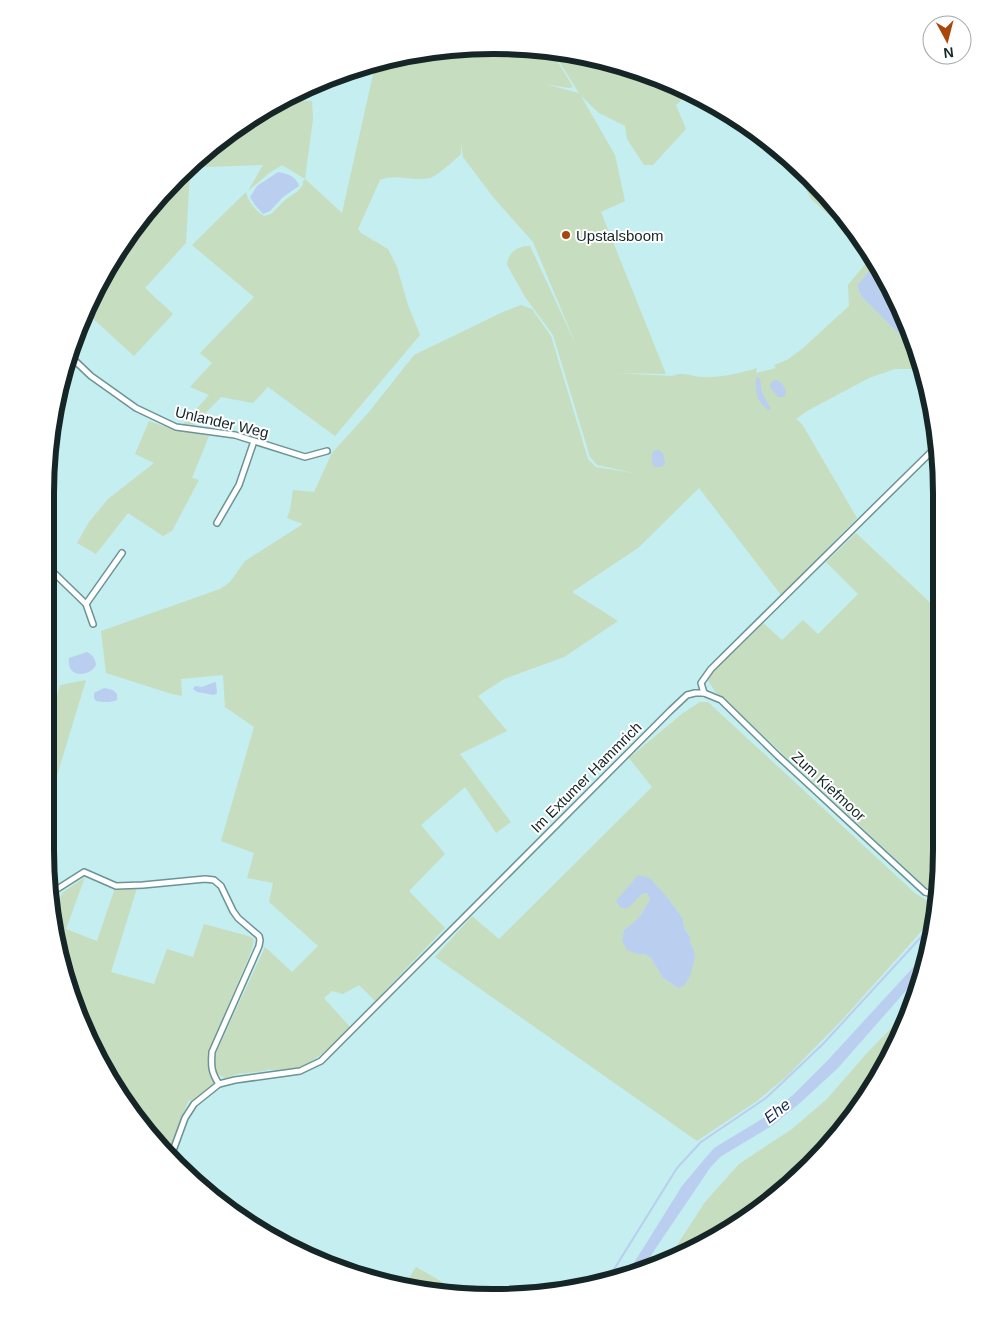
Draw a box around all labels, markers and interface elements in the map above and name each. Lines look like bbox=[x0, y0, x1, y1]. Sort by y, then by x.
north arrow bbox=[922, 15, 972, 65]
text: N bbox=[943, 44, 955, 61]
place label: Upstalsboom bbox=[576, 227, 664, 244]
marker: Upstalsboom bbox=[560, 229, 572, 241]
street label: Unlander Weg bbox=[174, 403, 270, 441]
street label: Im Extumer Hammrich bbox=[527, 718, 645, 836]
street label: Zum Kiefmoor bbox=[789, 748, 869, 824]
water label: Ehe bbox=[761, 1095, 794, 1126]

